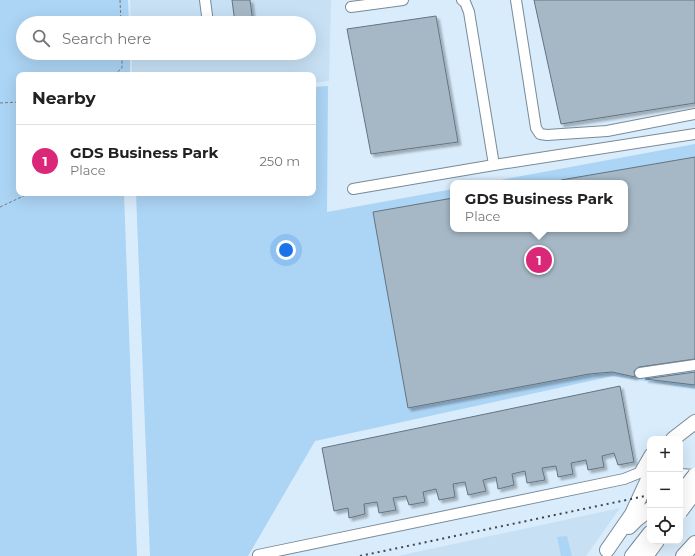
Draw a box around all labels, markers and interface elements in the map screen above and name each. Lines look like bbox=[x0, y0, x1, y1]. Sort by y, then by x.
search box bbox=[16, 16, 316, 60]
icon: search bbox=[30, 27, 52, 49]
text: Search here bbox=[62, 29, 151, 48]
text: Nearby bbox=[32, 88, 96, 108]
text: GDS Business Park bbox=[70, 143, 218, 162]
text: 1 bbox=[42, 153, 48, 169]
text: 250 m bbox=[259, 153, 300, 169]
text: Place bbox=[70, 162, 106, 178]
popup bbox=[450, 180, 628, 232]
text: GDS Business Park bbox=[465, 189, 613, 208]
text: Place bbox=[465, 208, 500, 224]
your location bbox=[276, 240, 296, 260]
pin: 1 bbox=[526, 245, 552, 275]
map controls bbox=[647, 436, 683, 544]
button: + bbox=[647, 436, 683, 472]
button: − bbox=[647, 472, 683, 508]
button: locate bbox=[647, 508, 683, 544]

